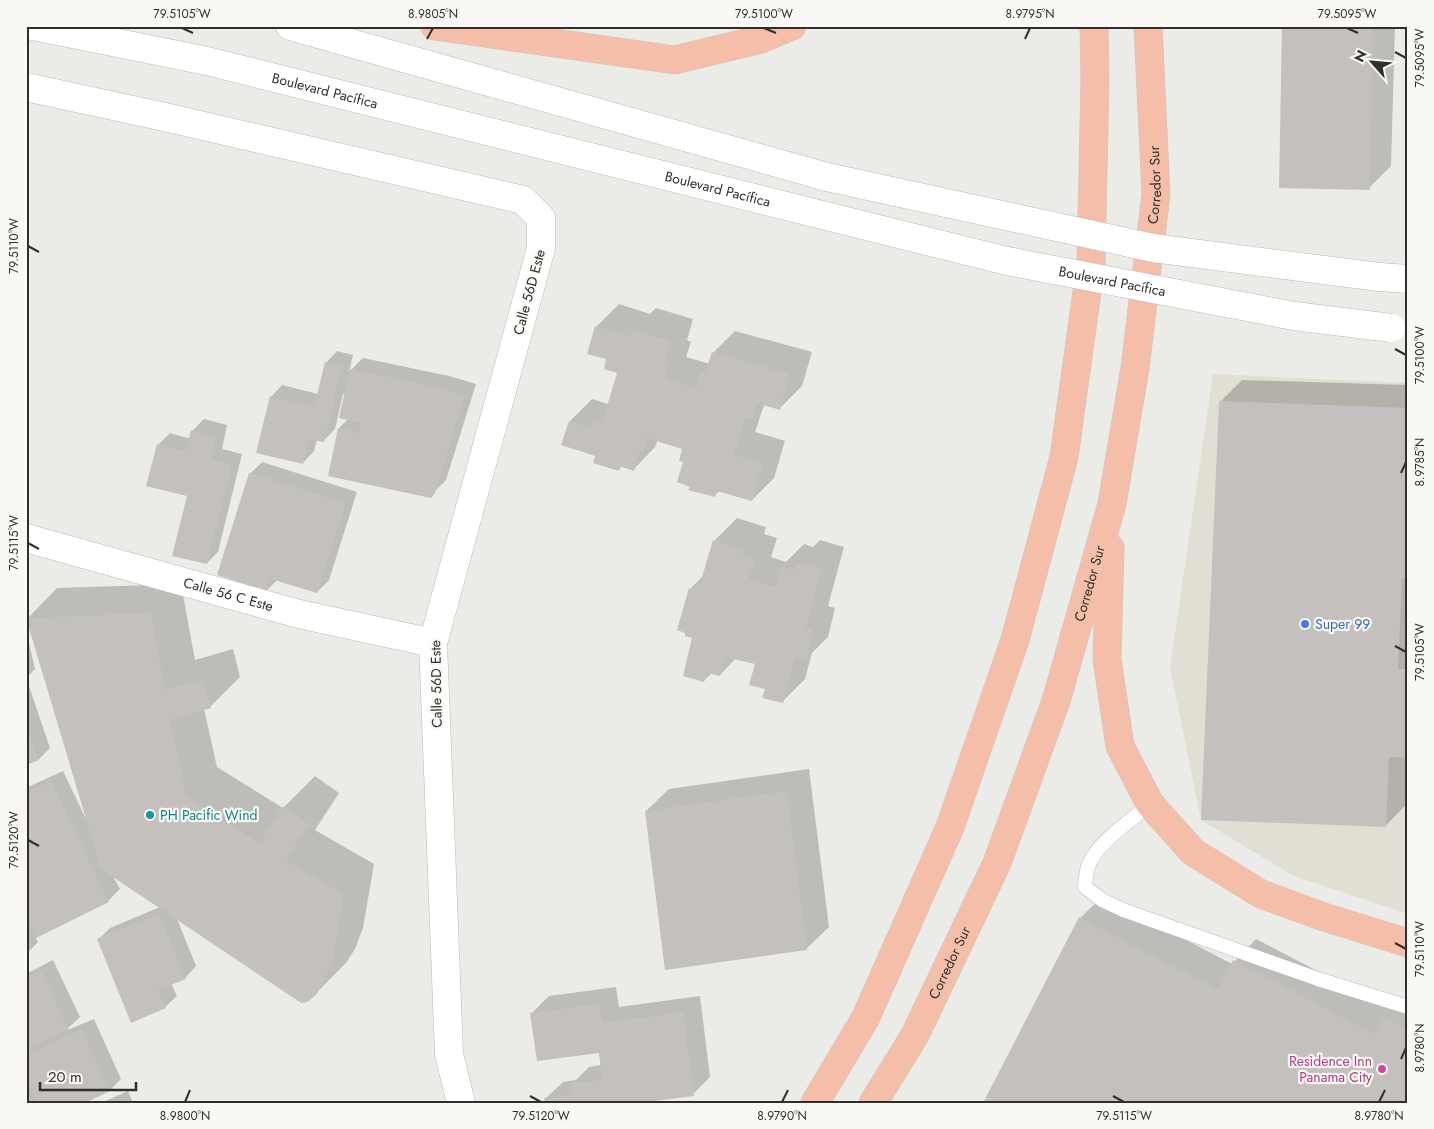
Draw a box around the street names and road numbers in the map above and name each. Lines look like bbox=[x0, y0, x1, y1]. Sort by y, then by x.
street label: Boulevard Pacífica bbox=[270, 68, 380, 113]
street label: Corredor Sur bbox=[1142, 145, 1166, 225]
street label: Boulevard Pacífica bbox=[663, 166, 773, 212]
street label: Calle 56D Este bbox=[508, 247, 550, 337]
street label: Boulevard Pacífica bbox=[1057, 261, 1167, 301]
street label: Corredor Sur bbox=[1069, 543, 1110, 624]
street label: Calle 56 C Este bbox=[181, 572, 275, 616]
street label: Calle 56D Este bbox=[425, 640, 447, 728]
street label: Corredor Sur bbox=[924, 923, 975, 1002]

